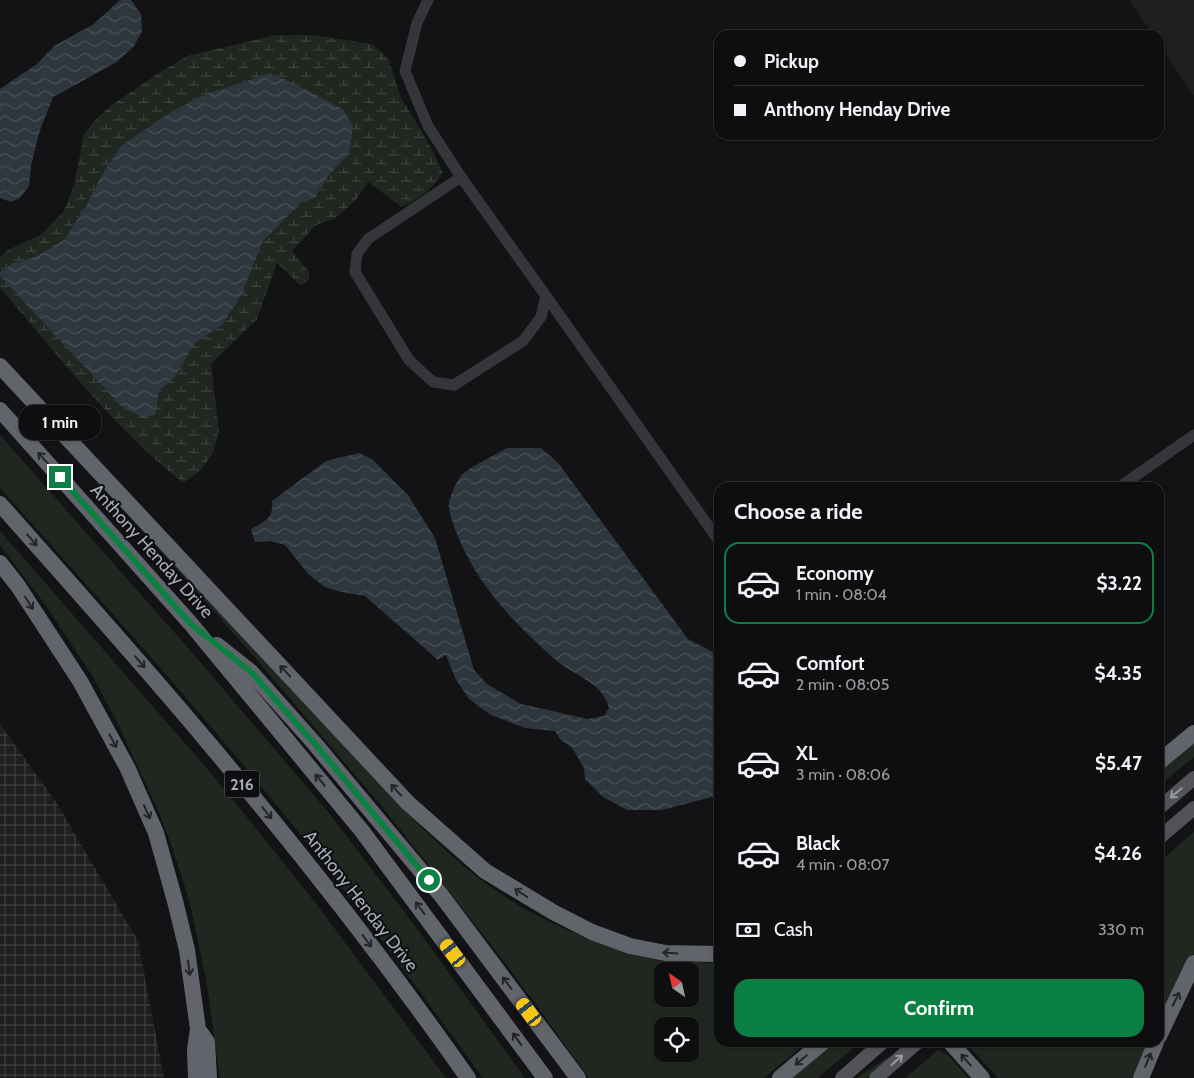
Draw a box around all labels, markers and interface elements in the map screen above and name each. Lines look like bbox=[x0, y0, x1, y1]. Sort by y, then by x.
text: Pickup bbox=[764, 50, 819, 73]
text: Anthony Henday Drive bbox=[764, 98, 950, 121]
callout: 1 min bbox=[19, 404, 101, 440]
text: 1 min bbox=[42, 413, 78, 432]
one-way arrow bbox=[37, 451, 49, 464]
route end bbox=[49, 466, 71, 488]
street label: Anthony Henday Drive bbox=[86, 479, 218, 623]
text: Choose a ride bbox=[734, 498, 863, 525]
one-way arrow bbox=[26, 534, 38, 547]
icon: car bbox=[736, 561, 781, 606]
text: Economy bbox=[796, 562, 874, 585]
text: $3.22 bbox=[1096, 572, 1142, 595]
text: 1 min · 08:04 bbox=[796, 585, 887, 604]
one-way arrow bbox=[24, 595, 34, 609]
icon: car bbox=[736, 651, 781, 696]
text: Comfort bbox=[796, 652, 865, 675]
one-way arrow bbox=[134, 655, 145, 668]
text: $4.35 bbox=[1095, 662, 1142, 685]
one-way arrow bbox=[279, 665, 291, 678]
text: 2 min · 08:05 bbox=[796, 675, 889, 694]
one-way arrow bbox=[108, 734, 118, 749]
icon: car bbox=[736, 741, 781, 786]
text: XL bbox=[796, 742, 817, 765]
text: $5.47 bbox=[1095, 752, 1142, 775]
text: 3 min · 08:06 bbox=[796, 765, 890, 784]
road number: 216 bbox=[224, 771, 260, 798]
one-way arrow bbox=[314, 774, 325, 787]
one-way arrow bbox=[390, 784, 402, 797]
one-way arrow bbox=[1170, 787, 1183, 799]
one-way arrow bbox=[142, 804, 152, 819]
one-way arrow bbox=[261, 807, 272, 820]
street label: Anthony Henday Drive bbox=[299, 826, 423, 976]
icon: car bbox=[736, 831, 781, 876]
text: Black bbox=[796, 832, 840, 855]
text: $4.26 bbox=[1094, 842, 1142, 865]
text: 4 min · 08:07 bbox=[796, 855, 889, 874]
route start bbox=[418, 869, 440, 891]
one-way arrow bbox=[514, 888, 528, 898]
one-way arrow bbox=[414, 902, 425, 915]
icon: cash bbox=[734, 916, 762, 944]
text: Cash bbox=[774, 918, 813, 941]
text: 330 m bbox=[1098, 920, 1144, 939]
one-way arrow bbox=[362, 934, 372, 948]
car bbox=[437, 937, 468, 969]
one-way arrow bbox=[662, 948, 678, 958]
one-way arrow bbox=[185, 960, 195, 976]
north arrow bbox=[654, 962, 699, 1008]
map controls bbox=[654, 962, 699, 1062]
one-way arrow bbox=[502, 976, 512, 990]
button: Confirm bbox=[734, 979, 1144, 1037]
one-way arrow bbox=[1172, 992, 1181, 1007]
car bbox=[513, 996, 544, 1028]
button: locate bbox=[654, 1017, 699, 1062]
one-way arrow bbox=[512, 1032, 522, 1046]
one-way arrow bbox=[1144, 1053, 1154, 1068]
one-way arrow bbox=[961, 1054, 972, 1067]
one-way arrow bbox=[795, 1055, 808, 1066]
one-way arrow bbox=[891, 1055, 904, 1066]

